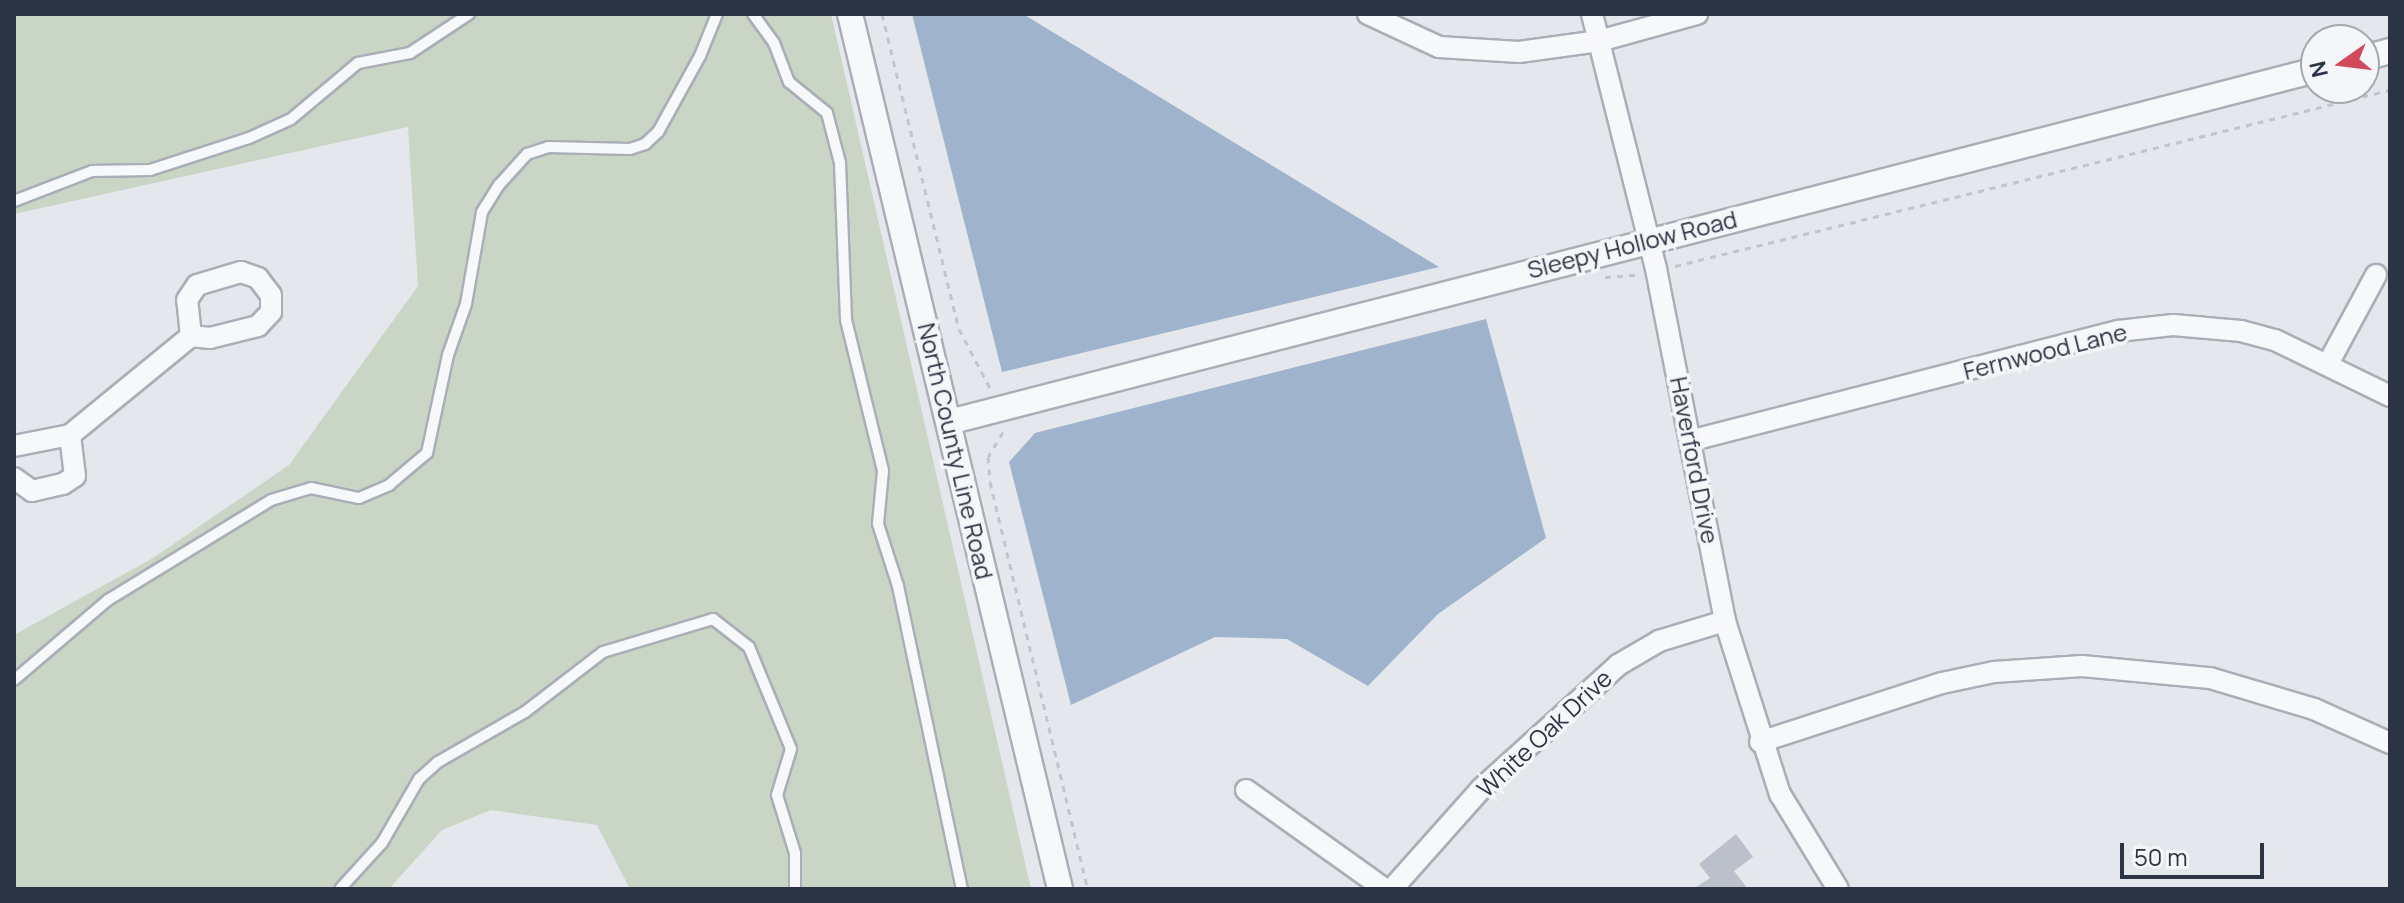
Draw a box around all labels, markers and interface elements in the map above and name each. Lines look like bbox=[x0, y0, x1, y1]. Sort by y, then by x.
north arrow bbox=[2300, 24, 2380, 104]
text: N bbox=[2302, 58, 2335, 81]
street label: Sleepy Hollow Road bbox=[1524, 204, 1740, 284]
street label: Fernwood Lane bbox=[1960, 317, 2130, 385]
street label: North County Line Road bbox=[912, 320, 1000, 582]
street label: Haverford Drive bbox=[1665, 374, 1725, 546]
street label: White Oak Drive bbox=[1471, 663, 1617, 803]
scale bar bbox=[2124, 827, 2268, 877]
text: 50 m bbox=[2134, 840, 2188, 873]

